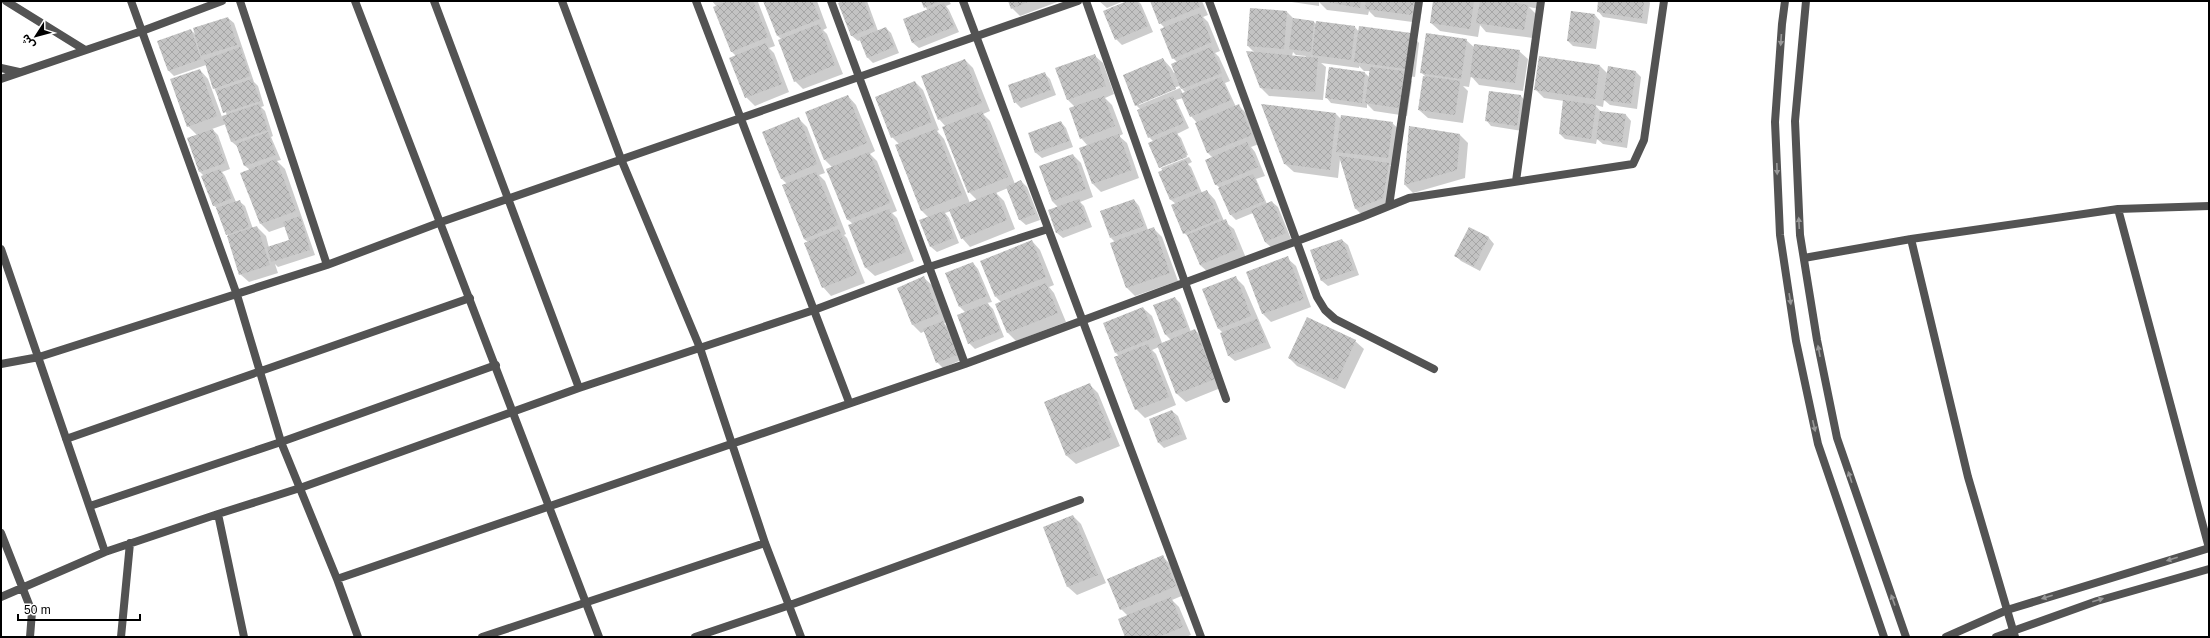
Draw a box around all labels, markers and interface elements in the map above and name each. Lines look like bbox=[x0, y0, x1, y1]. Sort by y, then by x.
north arrow bbox=[16, 16, 56, 56]
text: ش bbox=[19, 32, 38, 52]
one-way arrow bbox=[1777, 34, 1784, 46]
one-way arrow bbox=[1774, 163, 1781, 175]
one-way arrow bbox=[1796, 217, 1803, 229]
one-way arrow bbox=[1787, 293, 1793, 305]
one-way arrow bbox=[1816, 345, 1822, 358]
one-way arrow bbox=[1811, 420, 1817, 433]
one-way arrow bbox=[1847, 471, 1853, 483]
one-way arrow bbox=[2165, 556, 2177, 562]
one-way arrow bbox=[1889, 594, 1895, 606]
one-way arrow bbox=[2041, 595, 2053, 601]
scale bar bbox=[18, 596, 140, 622]
one-way arrow bbox=[2093, 597, 2105, 603]
text: 50 m bbox=[24, 603, 51, 617]

